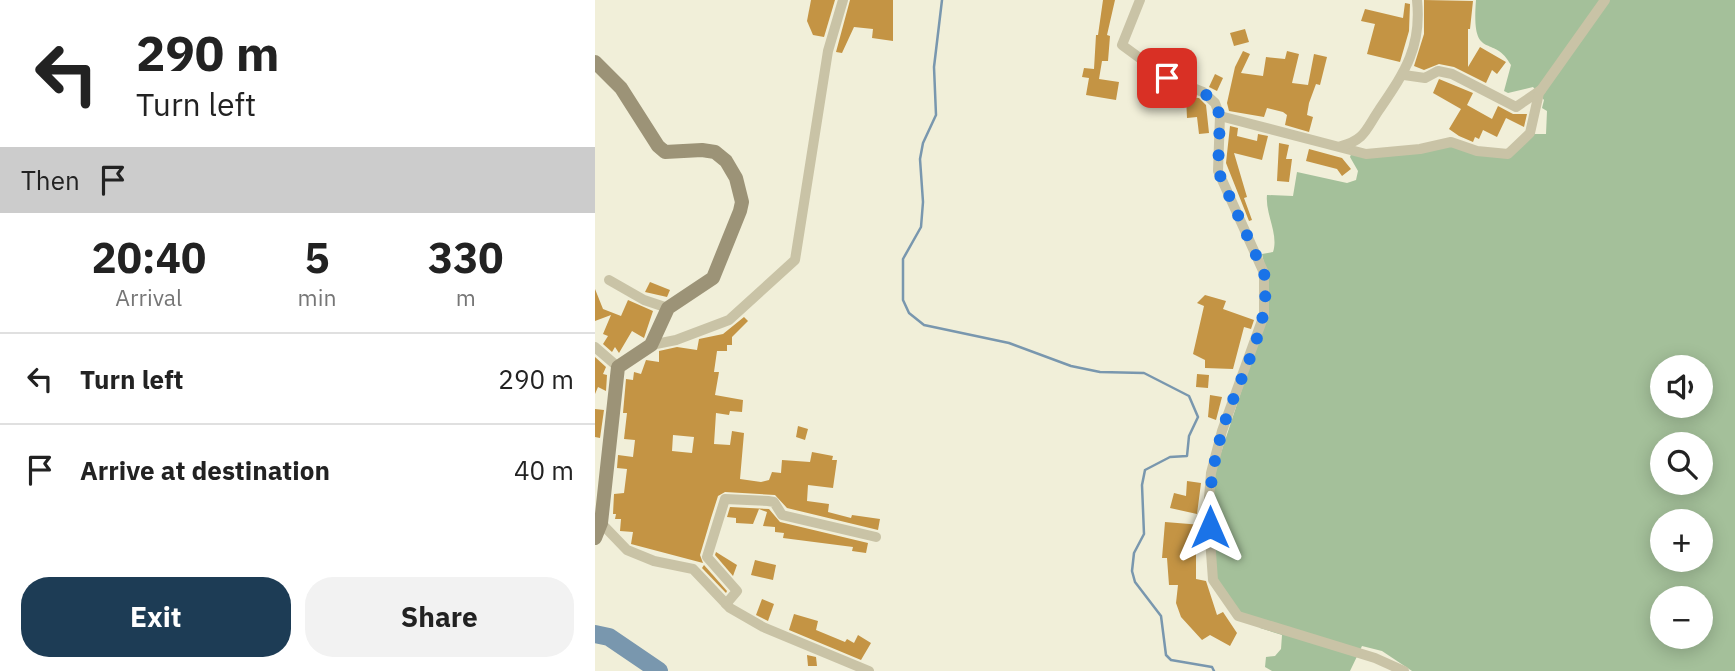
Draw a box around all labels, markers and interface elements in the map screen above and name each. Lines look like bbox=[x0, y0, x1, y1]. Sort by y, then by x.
text: 290 m bbox=[136, 21, 280, 84]
icon: left bbox=[21, 28, 112, 119]
pin bbox=[1137, 48, 1197, 108]
icon: arrive bbox=[1148, 59, 1186, 97]
text: Turn left bbox=[136, 83, 256, 125]
icon: arrive bbox=[94, 161, 132, 199]
text: Then bbox=[21, 163, 80, 197]
text: 20:40 bbox=[91, 230, 206, 285]
text: 5 bbox=[304, 230, 330, 285]
text: 330 bbox=[428, 230, 504, 285]
text: Arrival bbox=[115, 282, 182, 312]
text: min bbox=[298, 282, 336, 312]
text: m bbox=[456, 282, 476, 312]
map controls bbox=[1650, 355, 1713, 649]
button: sound bbox=[1650, 355, 1713, 418]
icon: left bbox=[21, 360, 59, 398]
text: Turn left bbox=[80, 362, 183, 396]
text: 290 m bbox=[498, 362, 574, 396]
button: search bbox=[1650, 432, 1713, 495]
icon: arrive bbox=[21, 451, 59, 489]
text: Arrive at destination bbox=[80, 453, 330, 487]
text: 40 m bbox=[514, 453, 574, 487]
position arrow bbox=[1173, 490, 1247, 564]
button: + bbox=[1650, 509, 1713, 572]
button: Exit bbox=[21, 577, 291, 657]
button: Share bbox=[305, 577, 574, 657]
button: − bbox=[1650, 586, 1713, 649]

